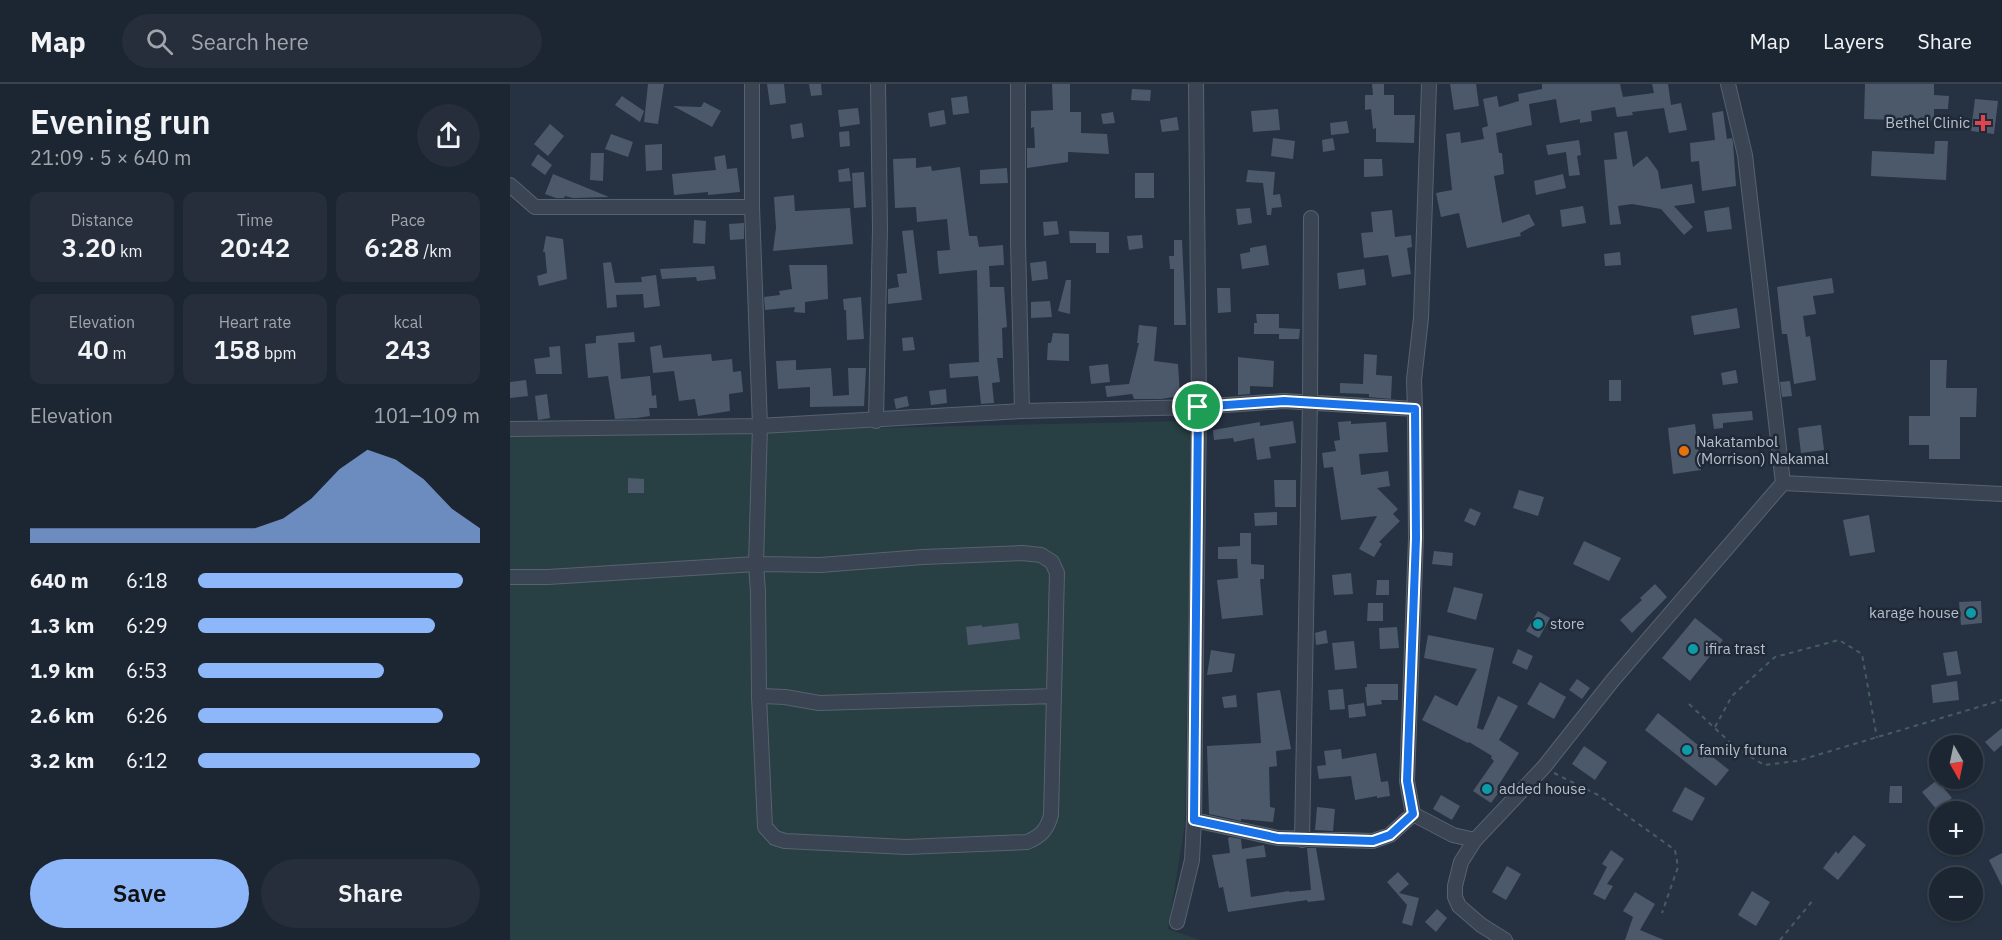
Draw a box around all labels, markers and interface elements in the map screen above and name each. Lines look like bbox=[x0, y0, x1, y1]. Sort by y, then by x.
search box bbox=[122, 14, 542, 68]
text: Map bbox=[30, 23, 86, 60]
icon: search bbox=[143, 25, 176, 58]
text: Search here bbox=[191, 27, 309, 56]
text: Map bbox=[1750, 27, 1790, 55]
text: Layers bbox=[1823, 27, 1885, 55]
text: Share bbox=[1918, 27, 1972, 55]
text: Evening run bbox=[30, 100, 211, 143]
button: share bbox=[417, 104, 480, 167]
place label: Bethel Clinic bbox=[1885, 113, 1970, 132]
marker: Bethel Clinic bbox=[1974, 114, 1992, 132]
text: 21:09 · 5 × 640 m bbox=[30, 144, 191, 171]
text: Distance bbox=[71, 210, 133, 230]
text: Time bbox=[237, 210, 273, 230]
text: Pace bbox=[391, 210, 425, 230]
text: 3.20 bbox=[62, 230, 116, 264]
text: 20:42 bbox=[220, 230, 290, 264]
text: 6:28 bbox=[364, 230, 419, 264]
text: km bbox=[116, 241, 142, 261]
text: /km bbox=[419, 241, 452, 261]
text: Elevation bbox=[69, 312, 135, 332]
text: Heart rate bbox=[219, 312, 291, 332]
text: kcal bbox=[393, 312, 423, 332]
text: 40 bbox=[78, 332, 109, 366]
text: 158 bbox=[213, 332, 260, 366]
text: 243 bbox=[385, 332, 431, 366]
text: m bbox=[109, 343, 126, 363]
text: bpm bbox=[260, 343, 297, 363]
pin bbox=[1172, 381, 1223, 432]
icon: arrive bbox=[1181, 390, 1214, 423]
text: Elevation bbox=[30, 402, 113, 429]
text: 101–109 m bbox=[374, 402, 480, 429]
place label: Nakatambol (Morrison) Nakamal bbox=[1696, 432, 1829, 468]
marker: Nakatambol (Morrison) Nakamal bbox=[1677, 444, 1691, 458]
text: 640 m bbox=[30, 567, 89, 594]
text: 6:18 bbox=[126, 567, 168, 594]
place label: karage house bbox=[1869, 603, 1959, 622]
marker: karage house bbox=[1964, 606, 1978, 620]
text: 1.3 km bbox=[30, 612, 94, 639]
text: 6:29 bbox=[126, 612, 168, 639]
place label: store bbox=[1550, 614, 1584, 633]
marker: store bbox=[1531, 617, 1545, 631]
place label: ifira trast bbox=[1705, 639, 1765, 658]
marker: ifira trast bbox=[1686, 642, 1700, 656]
text: 1.9 km bbox=[30, 657, 94, 684]
text: 6:53 bbox=[126, 657, 168, 684]
text: 2.6 km bbox=[30, 702, 94, 729]
text: 6:26 bbox=[126, 702, 168, 729]
north arrow bbox=[1929, 735, 1983, 789]
map controls bbox=[1929, 735, 1983, 921]
place label: family futuna bbox=[1699, 740, 1787, 759]
marker: family futuna bbox=[1680, 743, 1694, 757]
text: 3.2 km bbox=[30, 747, 94, 774]
text: 6:12 bbox=[126, 747, 168, 774]
place label: added house bbox=[1499, 779, 1586, 798]
marker: added house bbox=[1480, 782, 1494, 796]
button: + bbox=[1929, 801, 1983, 855]
button: Save bbox=[30, 859, 249, 928]
button: Share bbox=[261, 859, 480, 928]
button: − bbox=[1929, 867, 1983, 921]

